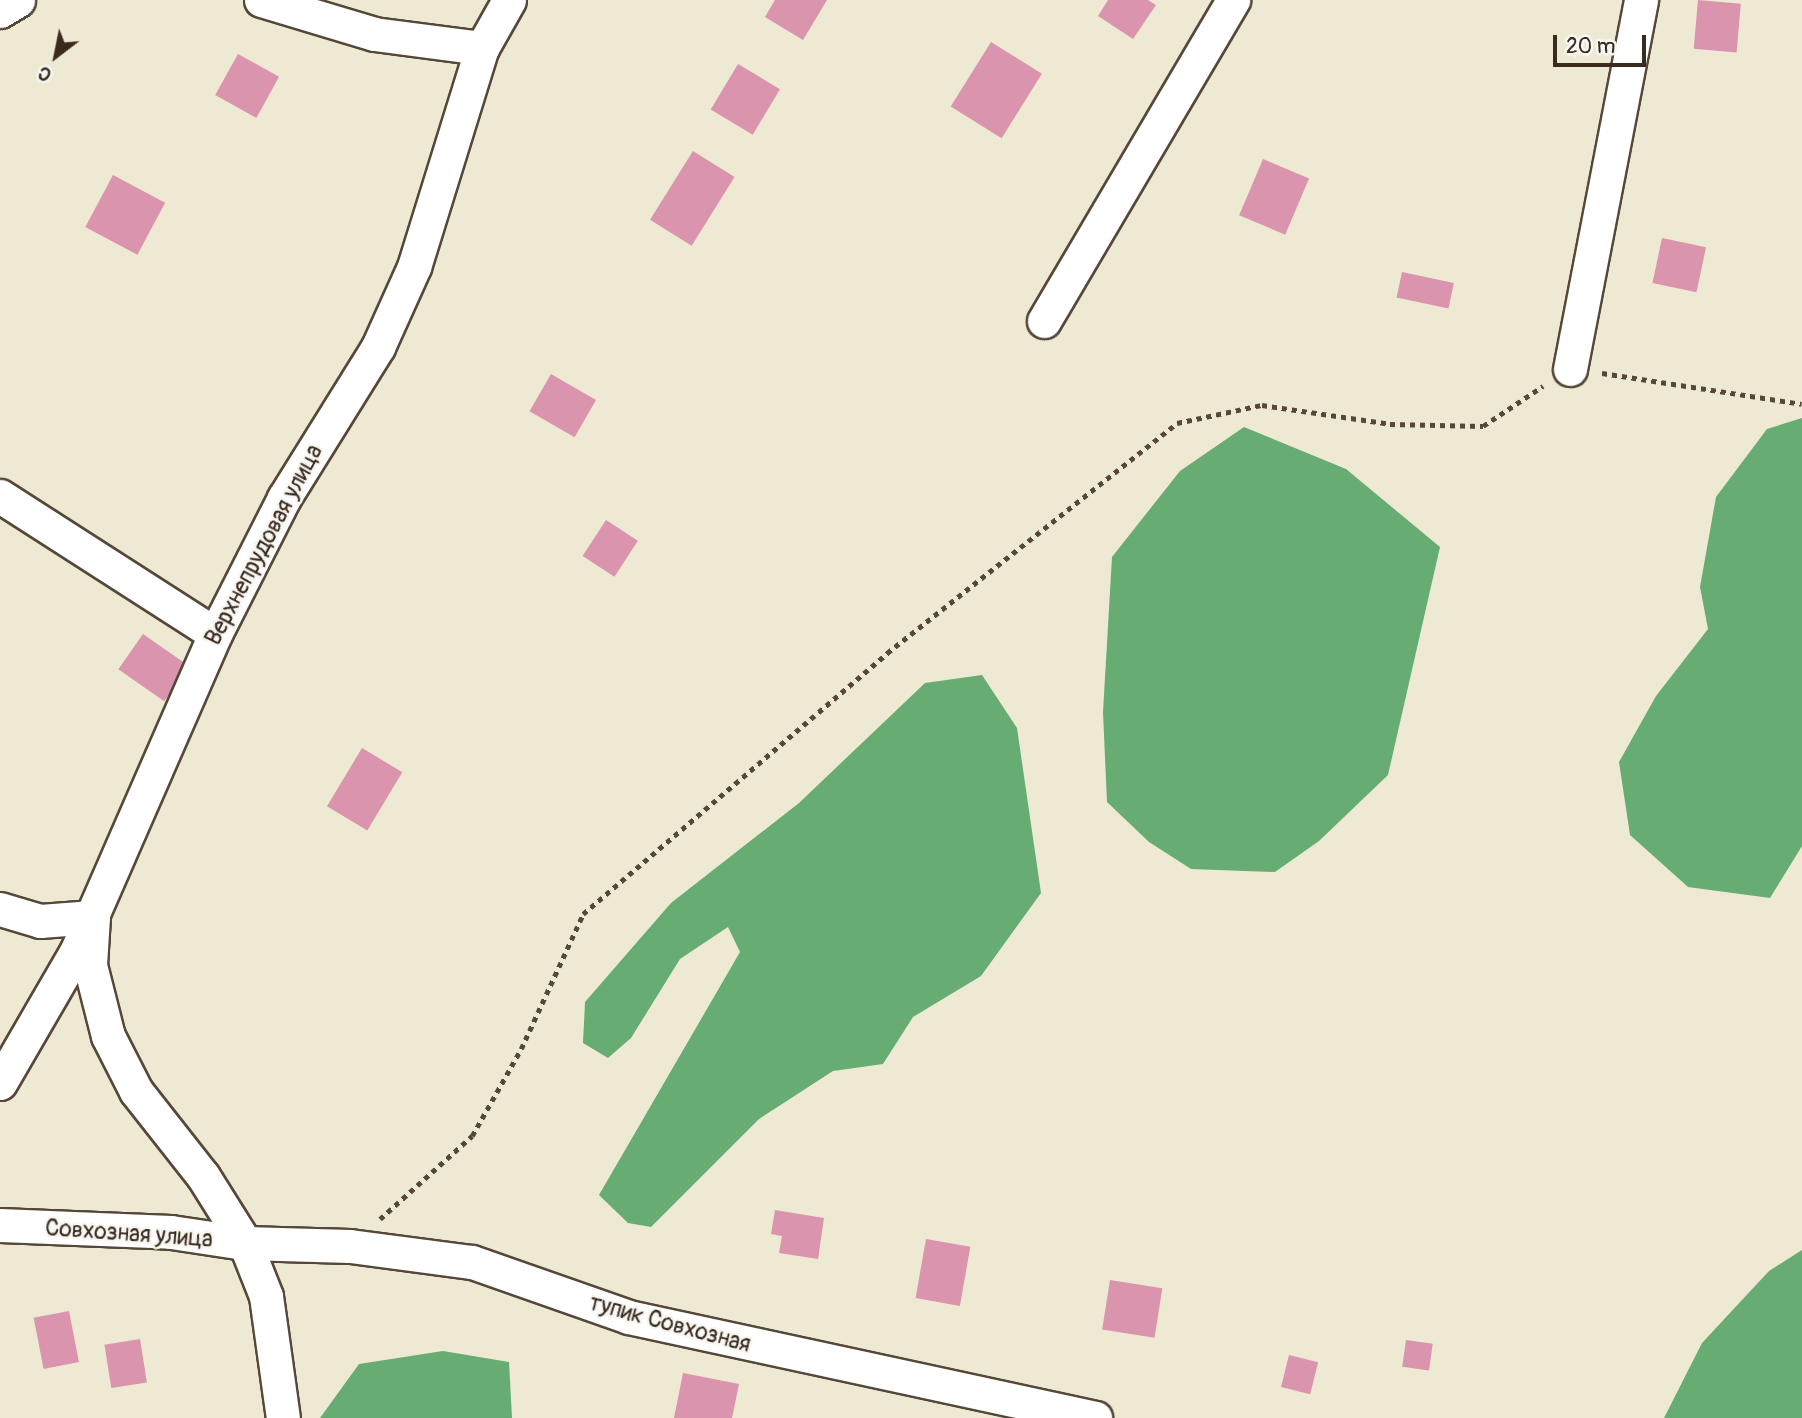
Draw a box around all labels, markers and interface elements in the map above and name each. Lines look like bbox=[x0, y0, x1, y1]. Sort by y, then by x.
north arrow bbox=[21, 21, 91, 91]
scale bar bbox=[1557, 21, 1650, 65]
text: 20 m bbox=[1566, 33, 1615, 60]
text: С bbox=[34, 61, 56, 87]
street label: Верхнепрудовая улица bbox=[199, 440, 329, 650]
street label: Совхозная улица bbox=[44, 1214, 214, 1254]
street label: тупик Совхозная bbox=[586, 1289, 754, 1359]

